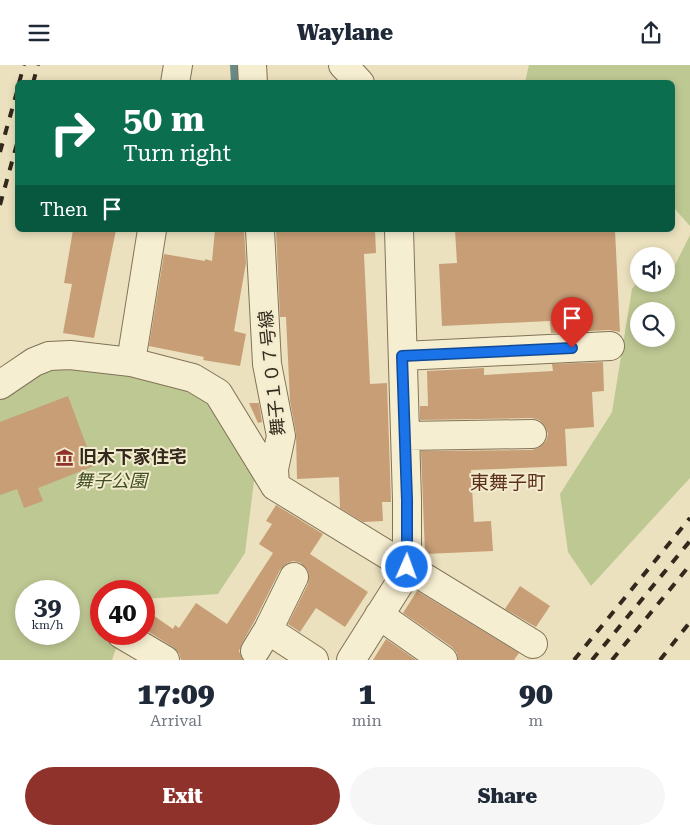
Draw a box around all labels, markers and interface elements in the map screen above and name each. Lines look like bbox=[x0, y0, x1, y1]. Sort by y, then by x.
icon: menu bbox=[25, 19, 53, 47]
icon: share bbox=[637, 19, 665, 47]
text: Waylane bbox=[297, 20, 393, 45]
text: 50 m bbox=[123, 99, 205, 140]
icon: right bbox=[40, 100, 105, 165]
text: Turn right bbox=[123, 141, 231, 166]
icon: arrive bbox=[98, 195, 126, 223]
text: Then bbox=[40, 198, 88, 221]
map controls bbox=[630, 247, 675, 347]
button: sound bbox=[630, 247, 675, 292]
pin bbox=[551, 297, 593, 348]
button: search bbox=[630, 302, 675, 347]
icon: arrive bbox=[558, 304, 586, 332]
street label: 舞子１０７号線 bbox=[254, 309, 289, 437]
place label: 旧木下家住宅 bbox=[79, 446, 187, 467]
museum icon: 旧木下家住宅 bbox=[55, 447, 75, 467]
park label: 舞子公園 bbox=[75, 470, 150, 491]
district label: 東舞子町 bbox=[470, 471, 546, 494]
position arrow bbox=[380, 540, 432, 592]
speed limit sign: 40 bbox=[90, 580, 155, 645]
text: 39 bbox=[33, 592, 62, 621]
text: km/h bbox=[31, 618, 64, 632]
text: 17:09 bbox=[137, 676, 214, 711]
text: 1 bbox=[358, 676, 375, 711]
text: 90 bbox=[519, 676, 553, 711]
text: Arrival bbox=[150, 711, 202, 730]
text: min bbox=[352, 711, 382, 730]
text: m bbox=[529, 711, 543, 730]
button: Exit bbox=[25, 767, 340, 825]
button: Share bbox=[350, 767, 665, 825]

